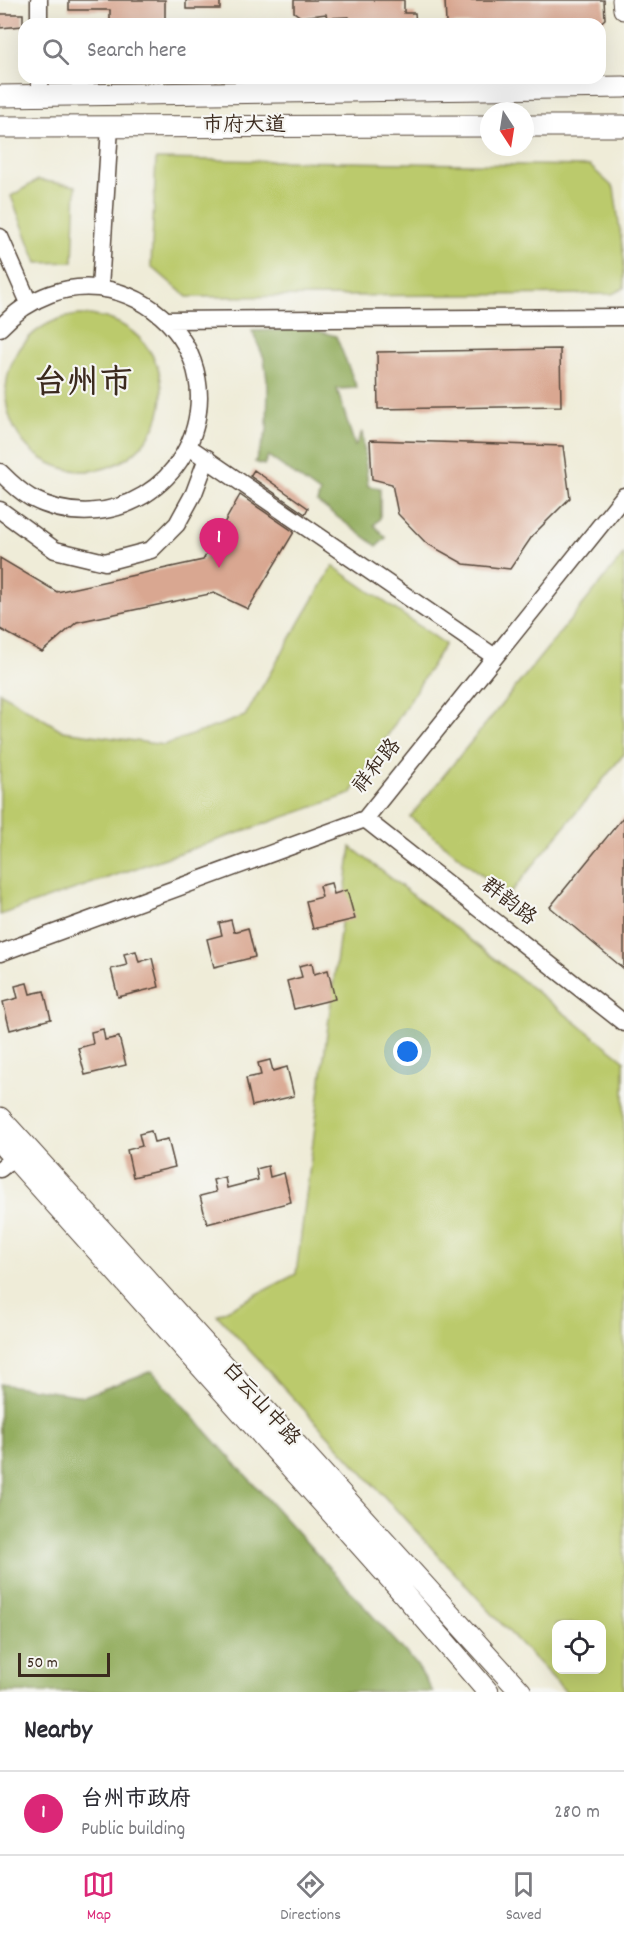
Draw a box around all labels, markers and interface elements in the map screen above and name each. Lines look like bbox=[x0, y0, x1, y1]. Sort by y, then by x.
search box bbox=[18, 18, 606, 84]
icon: search bbox=[39, 35, 72, 68]
text: Search here bbox=[87, 36, 186, 67]
north arrow bbox=[480, 102, 534, 156]
street label: 市府大道 bbox=[202, 112, 286, 142]
district label: 台州市 bbox=[34, 362, 133, 409]
pin: 1 bbox=[200, 518, 238, 568]
street label: 祥和路 bbox=[347, 733, 409, 801]
street label: 群韵路 bbox=[474, 872, 542, 934]
your location bbox=[393, 1037, 422, 1066]
street label: 白云山中路 bbox=[214, 1356, 306, 1454]
map controls bbox=[552, 1620, 606, 1674]
button: locate bbox=[552, 1620, 606, 1674]
scale bar bbox=[18, 1650, 110, 1678]
text: 50 m bbox=[27, 1652, 58, 1675]
text: Nearby bbox=[24, 1713, 92, 1750]
text: 台州市政府 bbox=[81, 1785, 191, 1816]
text: 1 bbox=[41, 1799, 46, 1827]
text: 280 m bbox=[554, 1799, 600, 1827]
text: Public building bbox=[81, 1816, 185, 1844]
tab: Map bbox=[82, 1868, 115, 1927]
tab: Directions bbox=[280, 1868, 341, 1927]
tab: Saved bbox=[506, 1868, 542, 1927]

